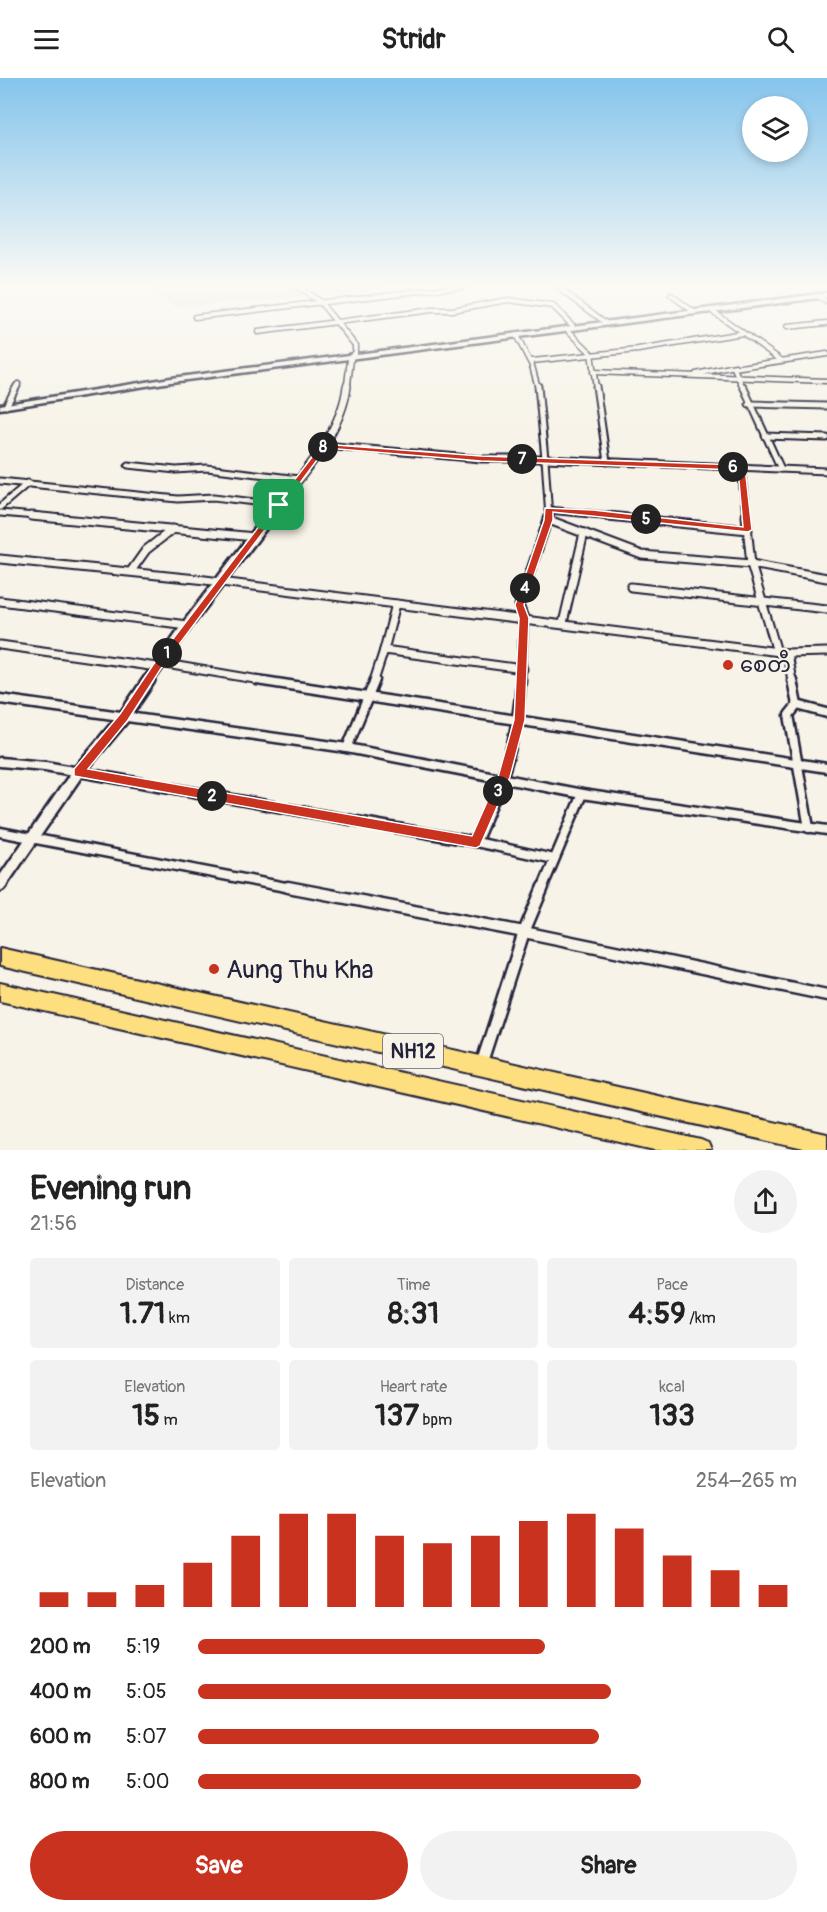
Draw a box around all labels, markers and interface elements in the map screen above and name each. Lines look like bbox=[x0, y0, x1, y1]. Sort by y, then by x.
icon: menu bbox=[30, 23, 63, 56]
text: Stridr bbox=[382, 23, 445, 56]
icon: search bbox=[764, 23, 797, 56]
map controls bbox=[742, 96, 808, 162]
button: layers bbox=[742, 96, 808, 162]
pin: 8 bbox=[308, 432, 338, 462]
text: 8 bbox=[319, 437, 327, 457]
pin: 7 bbox=[507, 444, 537, 474]
text: 7 bbox=[518, 449, 526, 469]
pin: 6 bbox=[718, 452, 748, 482]
text: 6 bbox=[728, 457, 738, 477]
pin bbox=[253, 479, 304, 530]
icon: arrive bbox=[262, 488, 295, 521]
pin: 5 bbox=[631, 504, 661, 534]
text: 5 bbox=[642, 509, 650, 529]
pin: 4 bbox=[510, 573, 540, 603]
text: 4 bbox=[520, 578, 530, 598]
pin: 1 bbox=[152, 638, 182, 668]
text: 1 bbox=[164, 643, 170, 663]
place label: စေတီ bbox=[740, 649, 791, 679]
marker: စေတီ bbox=[721, 658, 735, 672]
pin: 3 bbox=[483, 776, 513, 806]
pin: 2 bbox=[197, 781, 227, 811]
text: 3 bbox=[494, 781, 502, 801]
text: 2 bbox=[208, 786, 216, 806]
place label: Aung Thu Kha bbox=[226, 954, 374, 986]
marker: Aung Thu Kha bbox=[207, 962, 221, 976]
road number: NH12 bbox=[383, 1034, 443, 1068]
text: Evening run bbox=[30, 1168, 191, 1209]
button: share bbox=[734, 1170, 797, 1233]
text: 21:56 bbox=[30, 1211, 77, 1236]
text: Distance bbox=[126, 1275, 184, 1295]
text: Time bbox=[397, 1275, 430, 1295]
text: Pace bbox=[656, 1275, 688, 1295]
text: 1.71 bbox=[120, 1295, 166, 1332]
text: 8:31 bbox=[388, 1295, 439, 1332]
text: 4:59 bbox=[629, 1295, 686, 1332]
text: km bbox=[166, 1308, 190, 1328]
text: /km bbox=[686, 1308, 716, 1328]
text: Elevation bbox=[124, 1377, 185, 1397]
text: Heart rate bbox=[380, 1377, 447, 1397]
text: kcal bbox=[659, 1377, 685, 1397]
text: 15 bbox=[132, 1397, 160, 1434]
text: 137 bbox=[375, 1397, 419, 1434]
text: 133 bbox=[650, 1397, 695, 1434]
text: m bbox=[160, 1410, 178, 1430]
text: bpm bbox=[419, 1410, 452, 1430]
text: Elevation bbox=[30, 1468, 106, 1493]
text: 254–265 m bbox=[696, 1468, 797, 1493]
text: 200 m bbox=[30, 1634, 91, 1659]
text: 5:19 bbox=[126, 1634, 160, 1659]
text: 400 m bbox=[30, 1679, 91, 1704]
text: 5:05 bbox=[126, 1679, 167, 1704]
text: 600 m bbox=[30, 1724, 91, 1749]
text: 5:07 bbox=[126, 1724, 166, 1749]
text: 800 m bbox=[30, 1769, 90, 1794]
text: 5:00 bbox=[126, 1769, 170, 1794]
button: Save bbox=[30, 1831, 408, 1900]
button: Share bbox=[420, 1831, 797, 1900]

